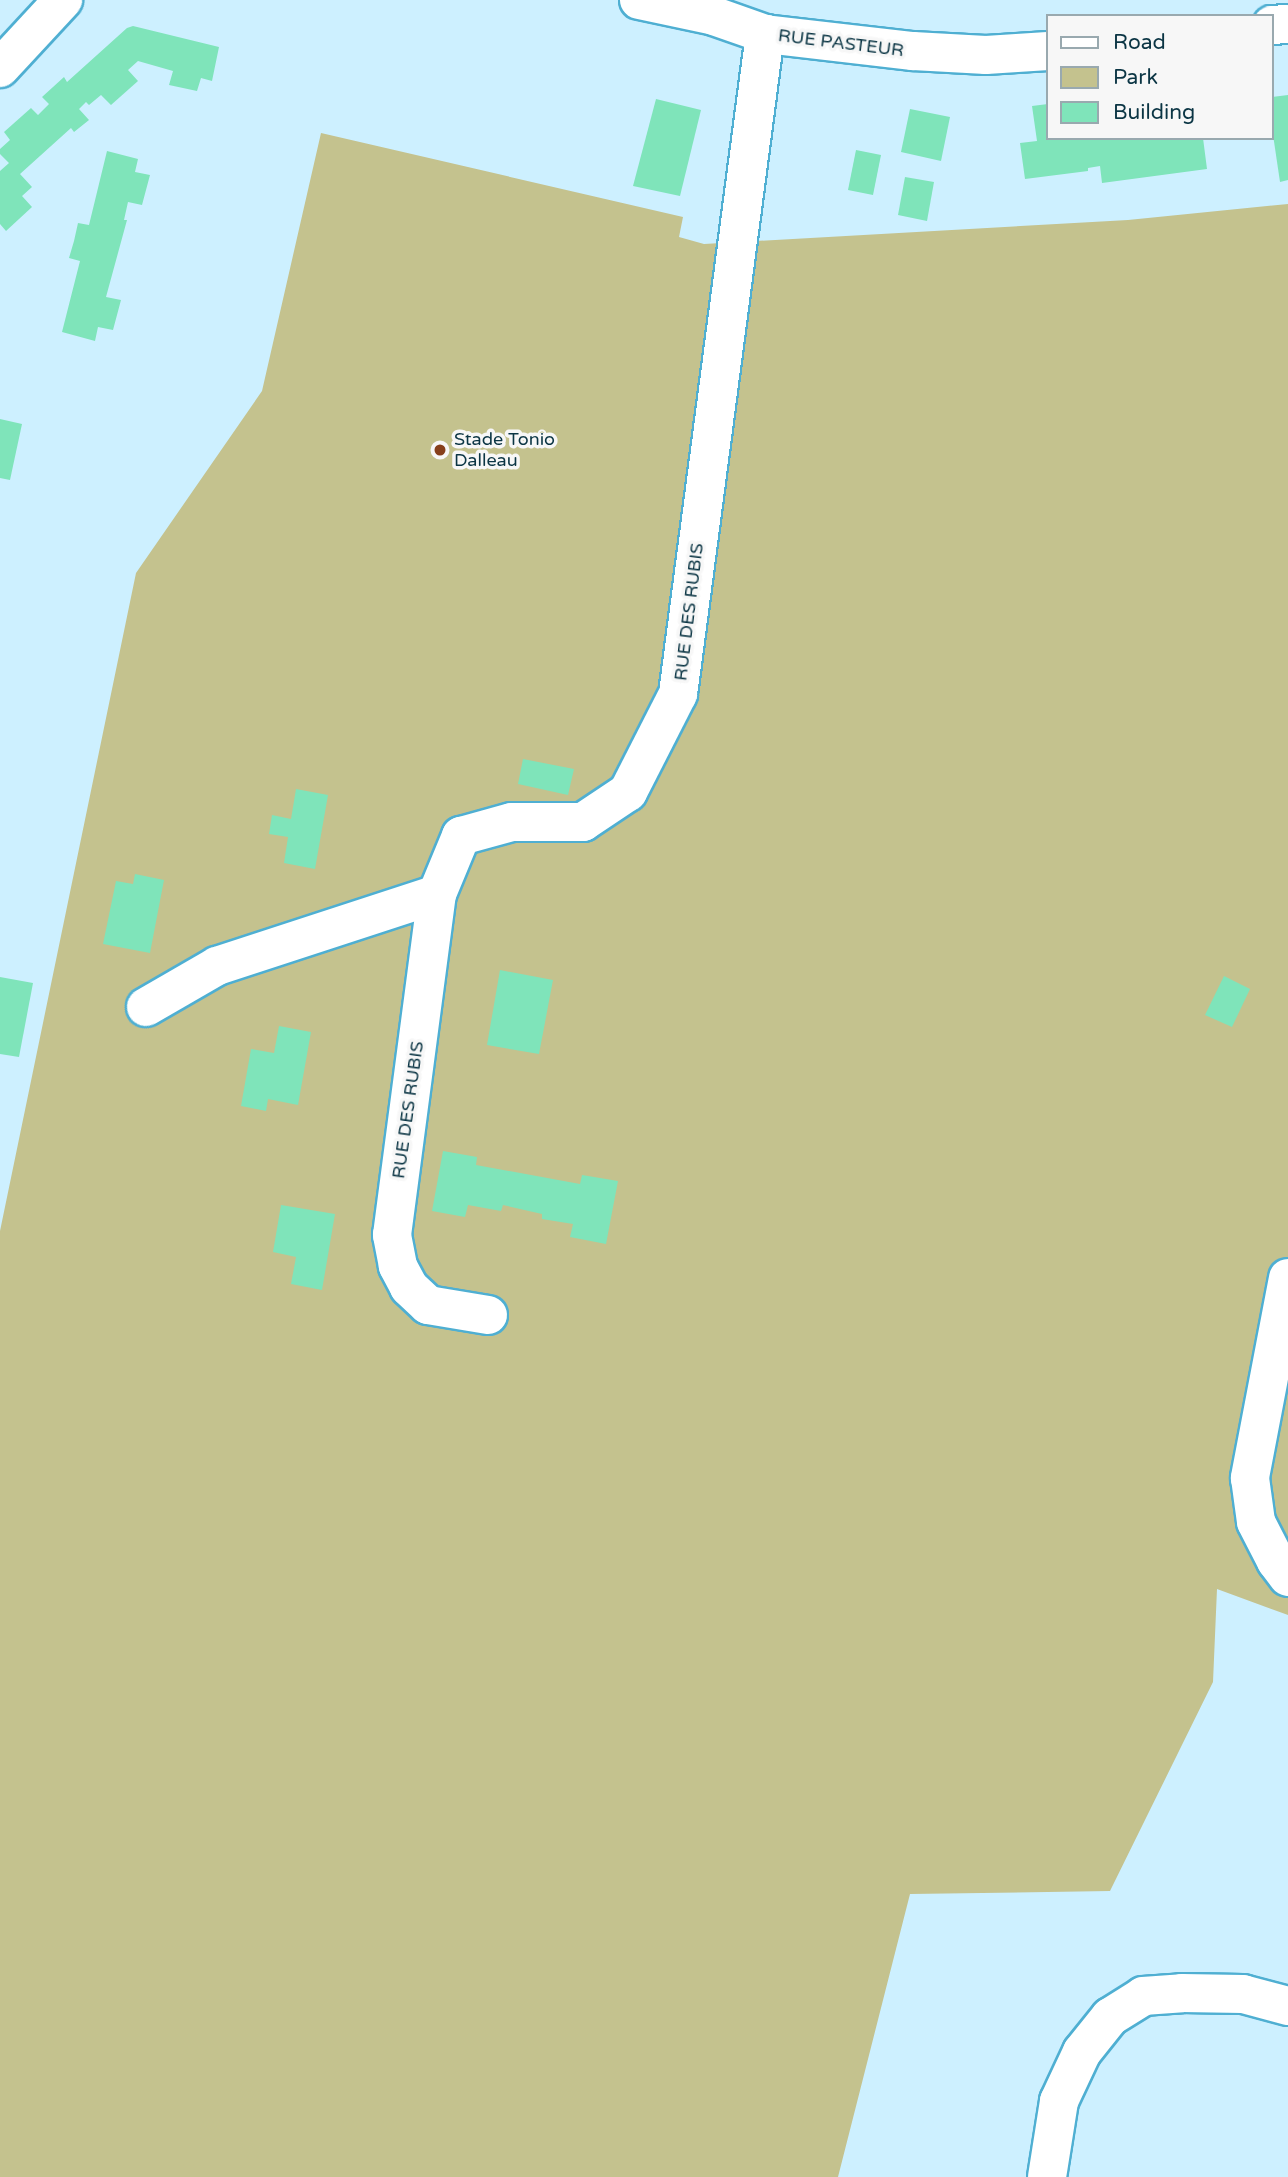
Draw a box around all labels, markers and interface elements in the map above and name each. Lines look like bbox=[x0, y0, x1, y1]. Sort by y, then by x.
legend bbox=[1046, 14, 1274, 140]
street label: RUE PASTEUR bbox=[777, 25, 905, 61]
text: Road bbox=[1113, 30, 1166, 55]
text: Park bbox=[1113, 65, 1158, 90]
text: Building bbox=[1113, 100, 1195, 125]
place label: Stade Tonio Dalleau bbox=[454, 429, 555, 472]
marker: Stade Tonio Dalleau bbox=[432, 442, 448, 458]
street label: RUE DES RUBIS bbox=[670, 542, 708, 682]
street label: RUE DES RUBIS bbox=[388, 1040, 428, 1180]

